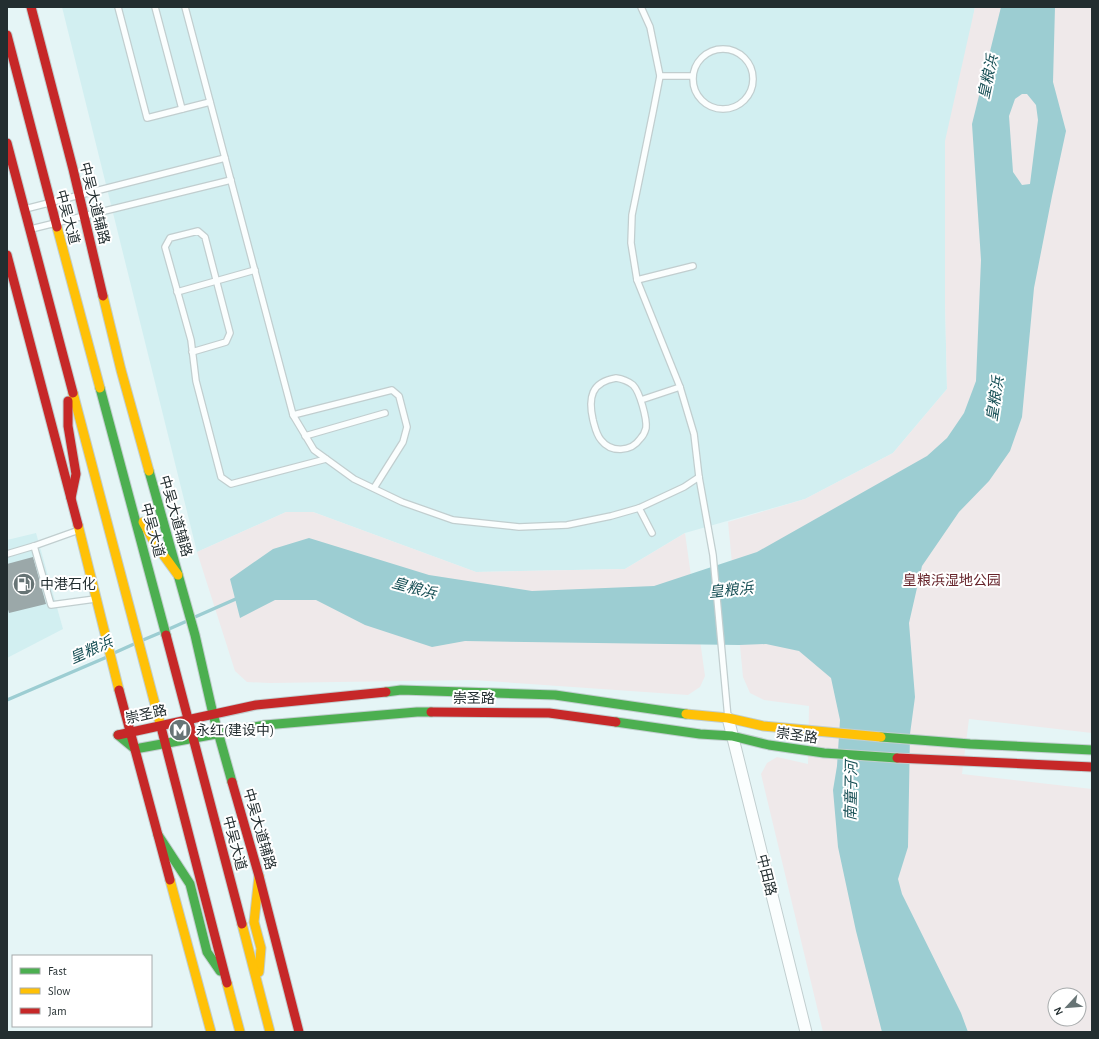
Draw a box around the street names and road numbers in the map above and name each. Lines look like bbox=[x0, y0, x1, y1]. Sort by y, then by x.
street label: 中吴大道辅路 bbox=[77, 161, 112, 246]
street label: 中吴大道 bbox=[53, 188, 82, 246]
street label: 中吴大道辅路 bbox=[157, 474, 194, 559]
street label: 中吴大道 bbox=[138, 501, 167, 559]
street label: 崇圣路 bbox=[453, 691, 495, 706]
street label: 崇圣路 bbox=[124, 702, 168, 727]
street label: 崇圣路 bbox=[775, 725, 819, 746]
street label: 中吴大道辅路 bbox=[241, 787, 278, 872]
street label: 中吴大道 bbox=[220, 814, 249, 872]
street label: 中田路 bbox=[754, 853, 779, 897]

